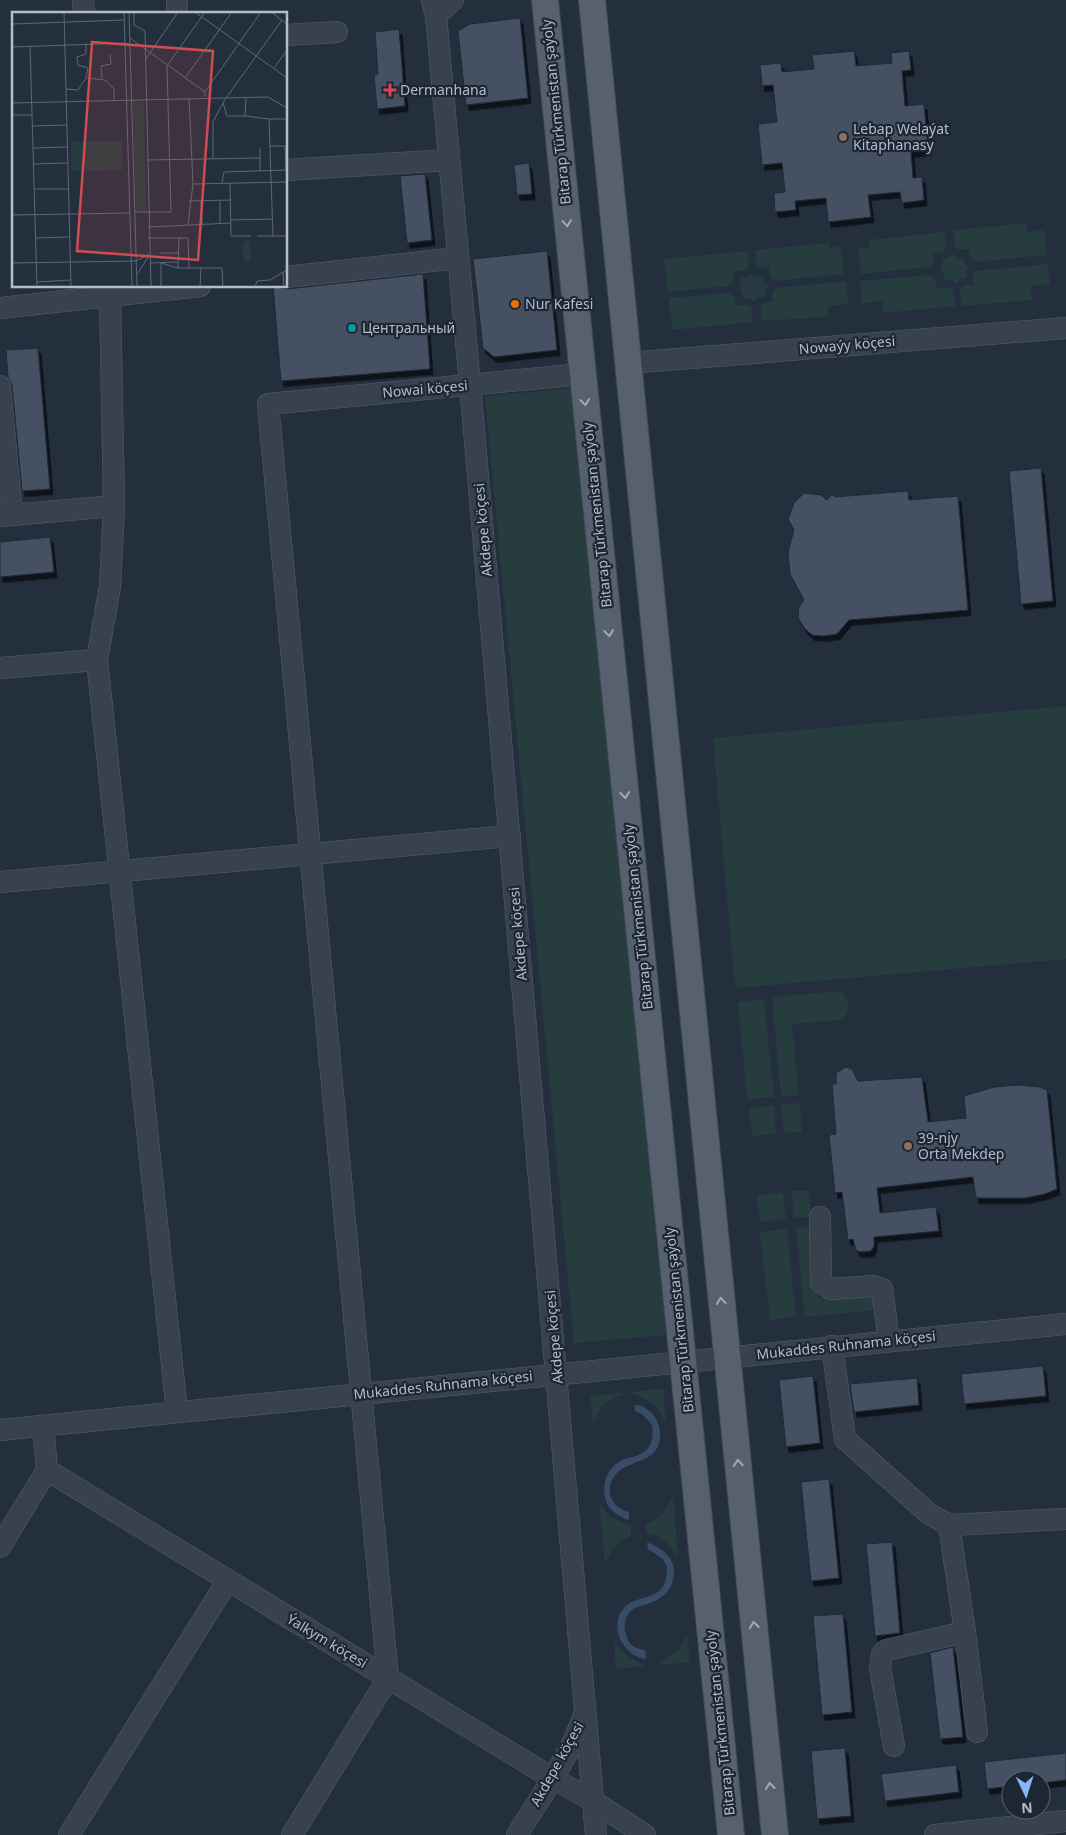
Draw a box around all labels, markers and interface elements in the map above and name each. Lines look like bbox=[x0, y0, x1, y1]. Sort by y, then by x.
inset map bbox=[12, 12, 288, 288]
street label: Bitarap Türkmenistan şaýoly bbox=[536, 18, 575, 206]
place label: Dermanhana bbox=[400, 80, 487, 99]
marker: Dermanhana bbox=[384, 84, 396, 96]
place label: Lebap Welaýat Kitaphanasy bbox=[853, 119, 949, 154]
marker: Lebap Welaýat Kitaphanasy bbox=[837, 131, 849, 143]
one-way arrow bbox=[562, 219, 573, 227]
place label: Nur Kafesi bbox=[525, 294, 593, 313]
marker: Nur Kafesi bbox=[509, 298, 521, 310]
place label: Центральный bbox=[362, 318, 455, 337]
marker: Центральный bbox=[346, 322, 358, 334]
street label: Nowaýy köçesi bbox=[798, 331, 896, 358]
street label: Nowai köçesi bbox=[381, 375, 469, 402]
one-way arrow bbox=[580, 398, 591, 406]
street label: Bitarap Türkmenistan şaýoly bbox=[577, 421, 616, 609]
street label: Akdepe köçesi bbox=[469, 482, 496, 578]
one-way arrow bbox=[603, 629, 614, 637]
one-way arrow bbox=[619, 791, 630, 799]
street label: Bitarap Türkmenistan şaýoly bbox=[618, 823, 657, 1011]
street label: Akdepe köçesi bbox=[504, 886, 531, 982]
place label: 39-njy Orta Mekdep bbox=[918, 1128, 1004, 1163]
marker: 39-njy Orta Mekdep bbox=[902, 1140, 914, 1152]
street label: Bitarap Türkmenistan şaýoly bbox=[659, 1226, 698, 1414]
street label: Akdepe köçesi bbox=[540, 1289, 567, 1385]
one-way arrow bbox=[716, 1297, 727, 1305]
street label: Mukaddes Ruhnama köçesi bbox=[755, 1326, 937, 1363]
street label: Mukaddes Ruhnama köçesi bbox=[352, 1366, 534, 1403]
one-way arrow bbox=[732, 1459, 743, 1467]
street label: Ýalkym köçesi bbox=[283, 1609, 371, 1672]
one-way arrow bbox=[749, 1621, 760, 1629]
street label: Bitarap Türkmenistan şaýoly bbox=[700, 1629, 739, 1817]
street label: Akdepe köçesi bbox=[525, 1718, 588, 1809]
north arrow bbox=[1001, 1770, 1051, 1820]
one-way arrow bbox=[765, 1782, 776, 1790]
text: N bbox=[1021, 1799, 1033, 1818]

